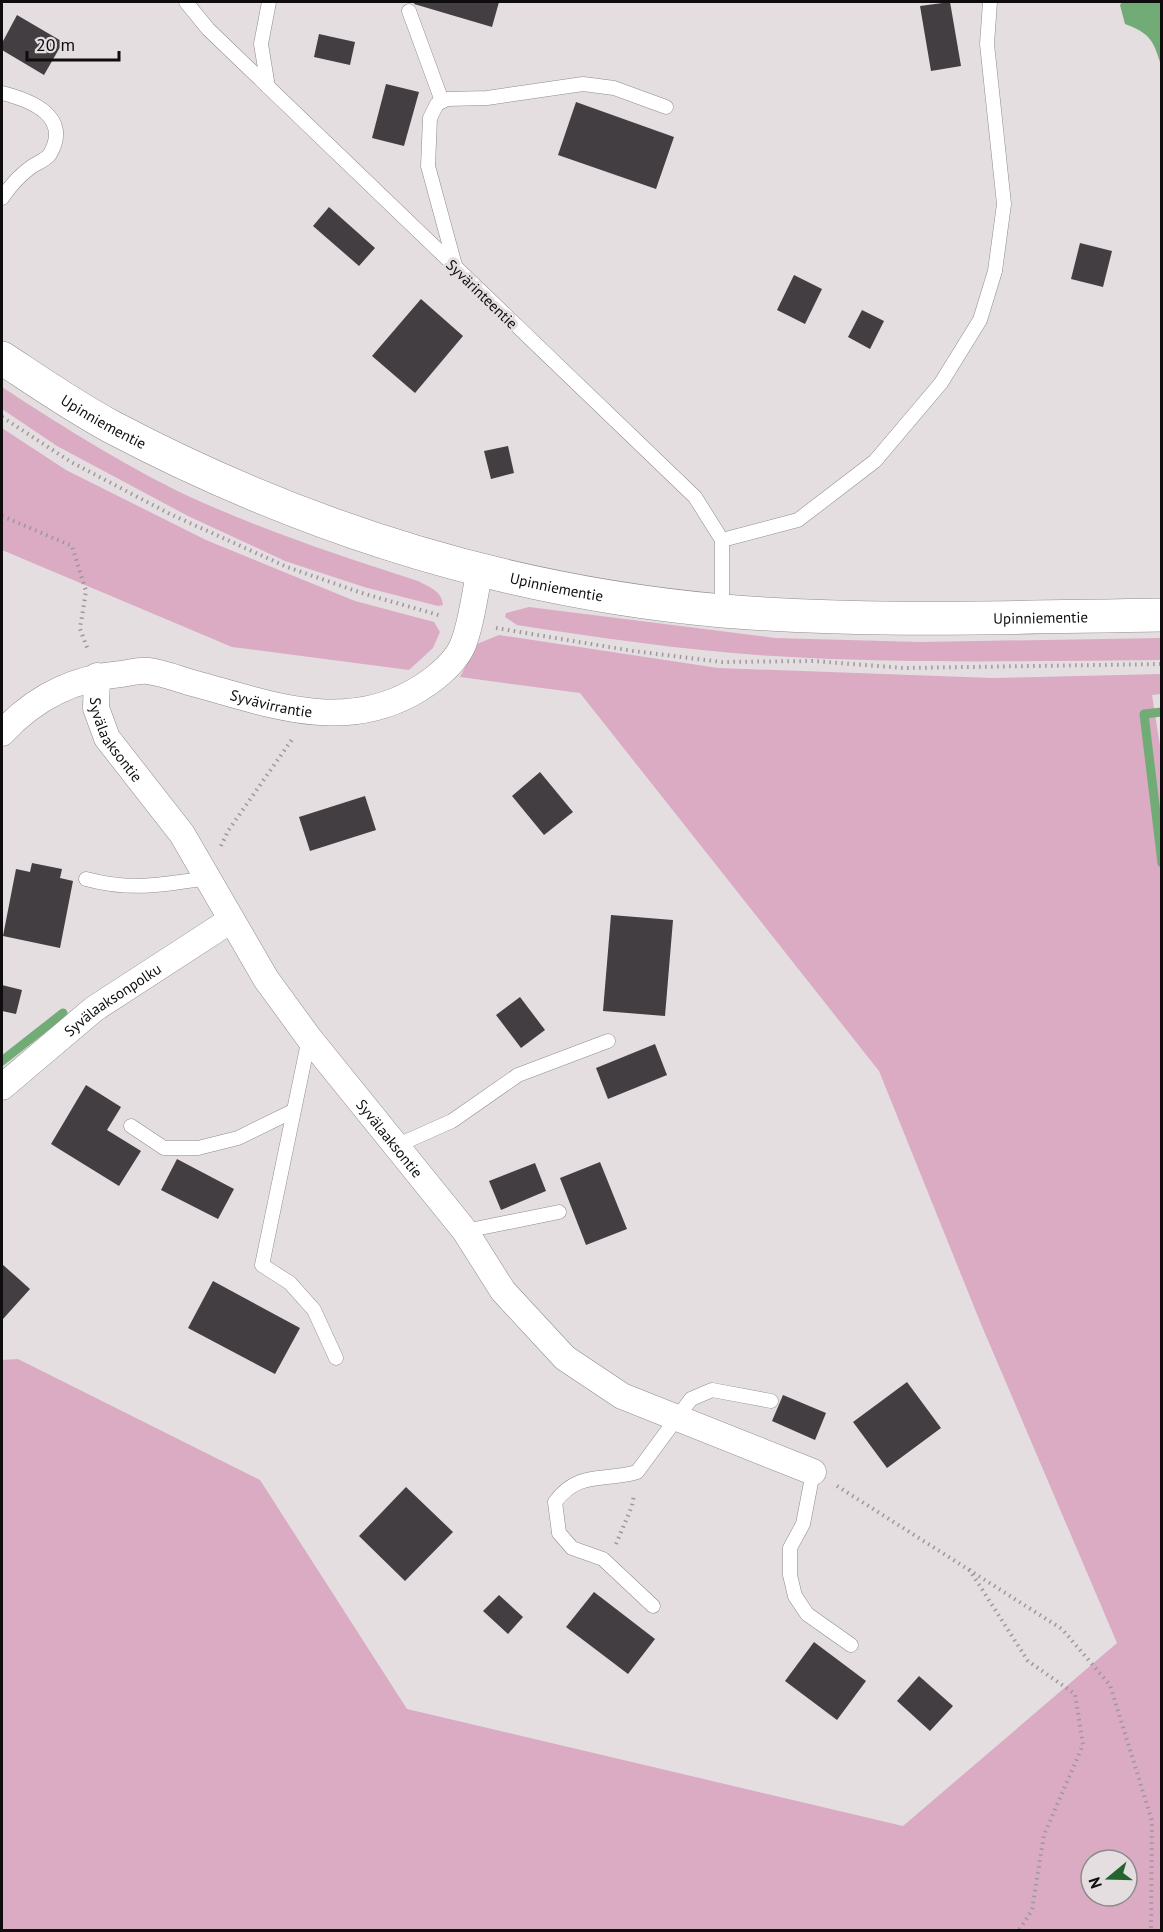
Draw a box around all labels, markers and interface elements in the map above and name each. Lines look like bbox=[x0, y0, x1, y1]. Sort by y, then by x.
scale bar bbox=[27, 24, 118, 62]
text: 20 m bbox=[36, 33, 75, 56]
street label: Syvärinteentie bbox=[442, 255, 522, 333]
street label: Upinniementie bbox=[58, 390, 150, 453]
street label: Upinniementie bbox=[508, 568, 605, 605]
street label: Upinniementie bbox=[993, 607, 1088, 627]
street label: Syvävirrantie bbox=[228, 685, 313, 721]
street label: Syvälaaksontie bbox=[86, 697, 147, 785]
street label: Syvälaaksonpolku bbox=[60, 959, 164, 1040]
street label: Syvälaaksontie bbox=[352, 1095, 427, 1181]
north arrow bbox=[1079, 1848, 1139, 1908]
text: N bbox=[1084, 1875, 1106, 1891]

